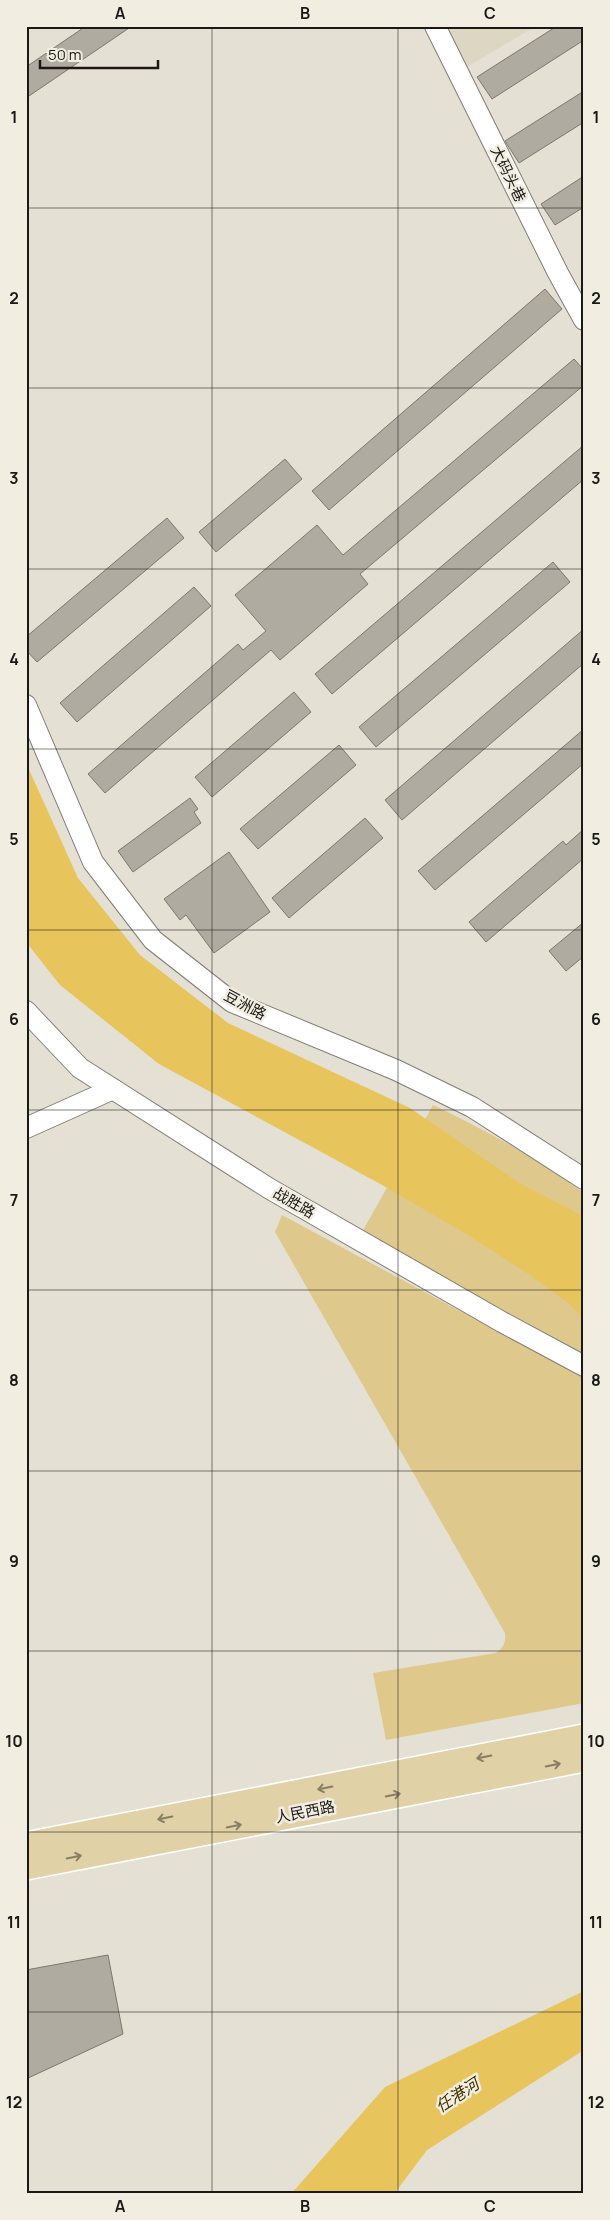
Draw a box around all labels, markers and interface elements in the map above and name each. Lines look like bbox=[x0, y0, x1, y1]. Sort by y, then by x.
text: A bbox=[115, 2, 126, 24]
text: B bbox=[300, 2, 310, 24]
text: C bbox=[484, 2, 496, 24]
scale bar bbox=[40, 38, 158, 70]
text: 50 m bbox=[48, 44, 82, 65]
text: 1 bbox=[10, 106, 18, 128]
text: 1 bbox=[592, 106, 600, 128]
street label: 大码头巷 bbox=[486, 142, 531, 205]
text: 2 bbox=[9, 287, 19, 309]
text: 2 bbox=[591, 287, 601, 309]
text: 3 bbox=[9, 467, 19, 489]
text: 3 bbox=[591, 467, 601, 489]
text: 4 bbox=[9, 648, 19, 670]
text: 4 bbox=[591, 648, 601, 670]
text: 5 bbox=[9, 828, 19, 850]
text: 5 bbox=[591, 828, 601, 850]
street label: 豆洲路 bbox=[220, 985, 270, 1024]
text: 6 bbox=[9, 1008, 19, 1030]
text: 6 bbox=[591, 1008, 601, 1030]
street label: 战胜路 bbox=[270, 1182, 319, 1223]
text: 7 bbox=[10, 1189, 18, 1211]
text: 7 bbox=[592, 1189, 600, 1211]
text: 8 bbox=[9, 1369, 19, 1391]
text: 8 bbox=[591, 1369, 601, 1391]
text: 9 bbox=[9, 1550, 19, 1572]
text: 9 bbox=[591, 1550, 601, 1572]
text: 10 bbox=[5, 1730, 23, 1752]
text: 10 bbox=[587, 1730, 605, 1752]
one-way arrow bbox=[477, 1753, 493, 1762]
one-way arrow bbox=[544, 1759, 560, 1769]
one-way arrow bbox=[317, 1783, 333, 1793]
one-way arrow bbox=[385, 1790, 401, 1800]
street label: 人民西路 bbox=[273, 1795, 336, 1828]
one-way arrow bbox=[158, 1814, 174, 1824]
one-way arrow bbox=[225, 1821, 241, 1830]
one-way arrow bbox=[66, 1852, 82, 1862]
text: 11 bbox=[7, 1911, 21, 1933]
text: 11 bbox=[589, 1911, 603, 1933]
water label: 任港河 bbox=[431, 2071, 486, 2117]
text: 12 bbox=[6, 2091, 22, 2113]
text: 12 bbox=[588, 2091, 604, 2113]
text: A bbox=[115, 2195, 126, 2217]
text: B bbox=[300, 2195, 310, 2217]
text: C bbox=[484, 2195, 496, 2217]

